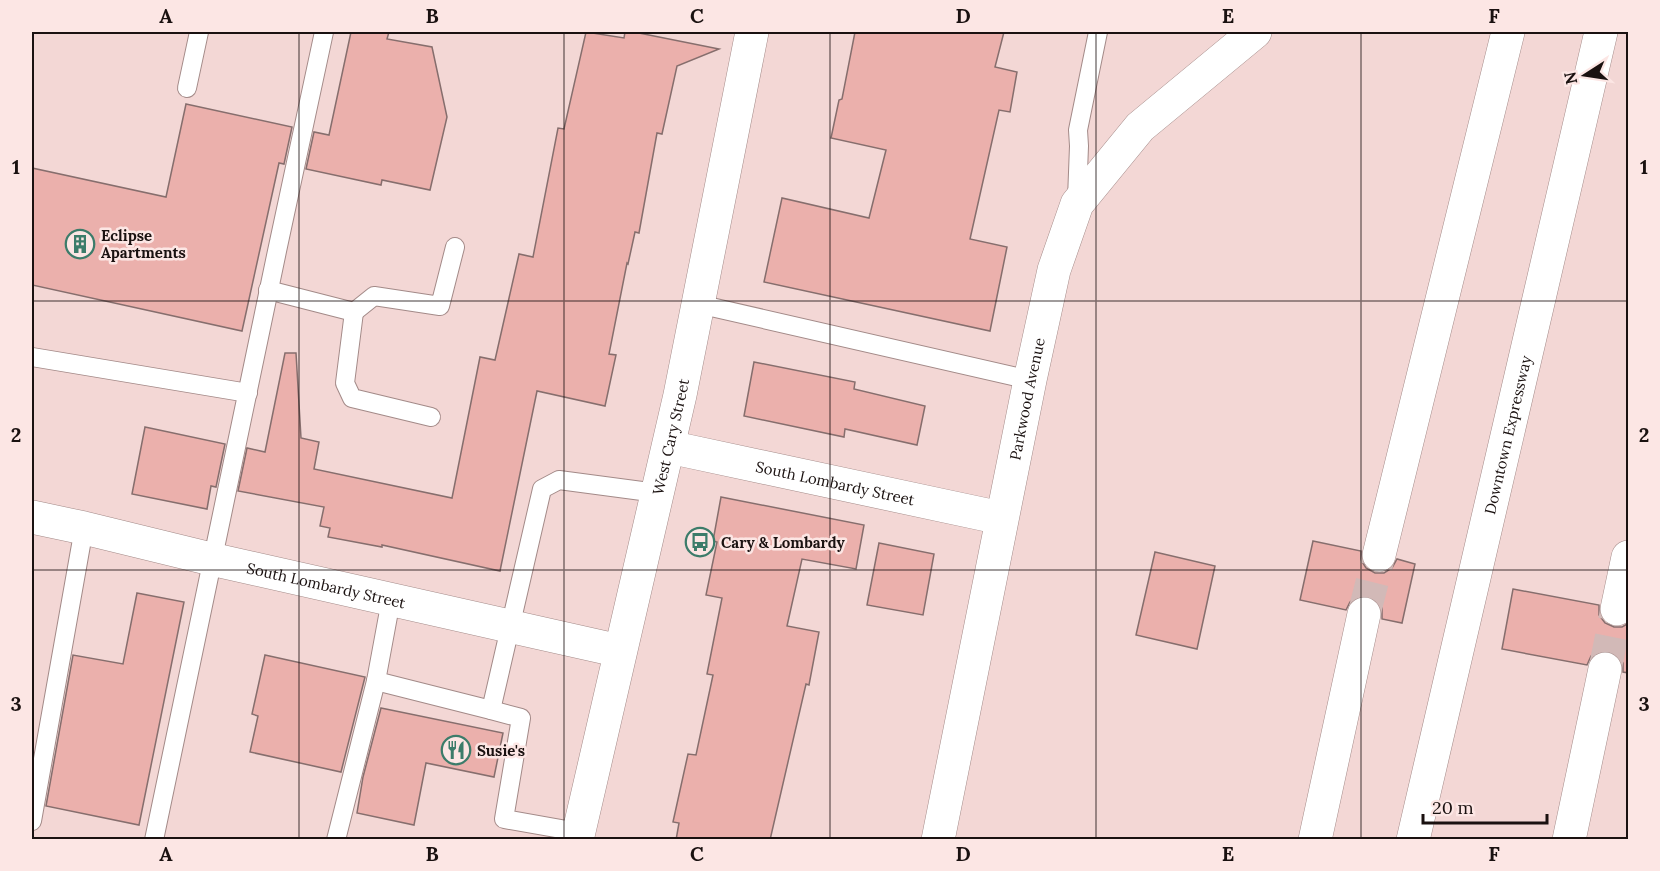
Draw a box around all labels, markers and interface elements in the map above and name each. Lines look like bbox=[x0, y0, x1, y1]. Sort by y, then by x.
text: A bbox=[159, 3, 173, 28]
text: B bbox=[425, 3, 439, 28]
text: C bbox=[690, 3, 704, 28]
text: D bbox=[955, 3, 971, 28]
text: E bbox=[1222, 3, 1234, 28]
text: F bbox=[1488, 3, 1500, 28]
north arrow bbox=[1555, 45, 1615, 105]
text: N bbox=[1559, 70, 1581, 86]
text: 1 bbox=[12, 154, 20, 179]
text: 1 bbox=[1640, 154, 1648, 179]
place label: Eclipse Apartments bbox=[101, 226, 186, 262]
building icon: Eclipse Apartments bbox=[64, 228, 96, 260]
street label: Parkwood Avenue bbox=[1005, 336, 1048, 462]
street label: Downtown Expressway bbox=[1480, 353, 1535, 516]
street label: West Cary Street bbox=[648, 377, 693, 497]
text: 2 bbox=[11, 422, 21, 447]
text: 2 bbox=[1639, 422, 1649, 447]
street label: South Lombardy Street bbox=[754, 456, 917, 509]
bus stop icon: Cary & Lombardy bbox=[684, 526, 716, 558]
place label: Cary & Lombardy bbox=[721, 533, 845, 552]
street label: South Lombardy Street bbox=[245, 558, 408, 612]
text: 3 bbox=[10, 691, 22, 716]
text: 3 bbox=[1638, 691, 1650, 716]
restaurant icon: Susie's bbox=[440, 734, 472, 766]
place label: Susie's bbox=[477, 741, 525, 760]
scale bar bbox=[1423, 787, 1548, 825]
text: 20 m bbox=[1432, 796, 1474, 819]
text: A bbox=[159, 841, 173, 866]
text: B bbox=[425, 841, 439, 866]
text: C bbox=[690, 841, 704, 866]
text: D bbox=[955, 841, 971, 866]
text: E bbox=[1222, 841, 1234, 866]
text: F bbox=[1488, 841, 1500, 866]

